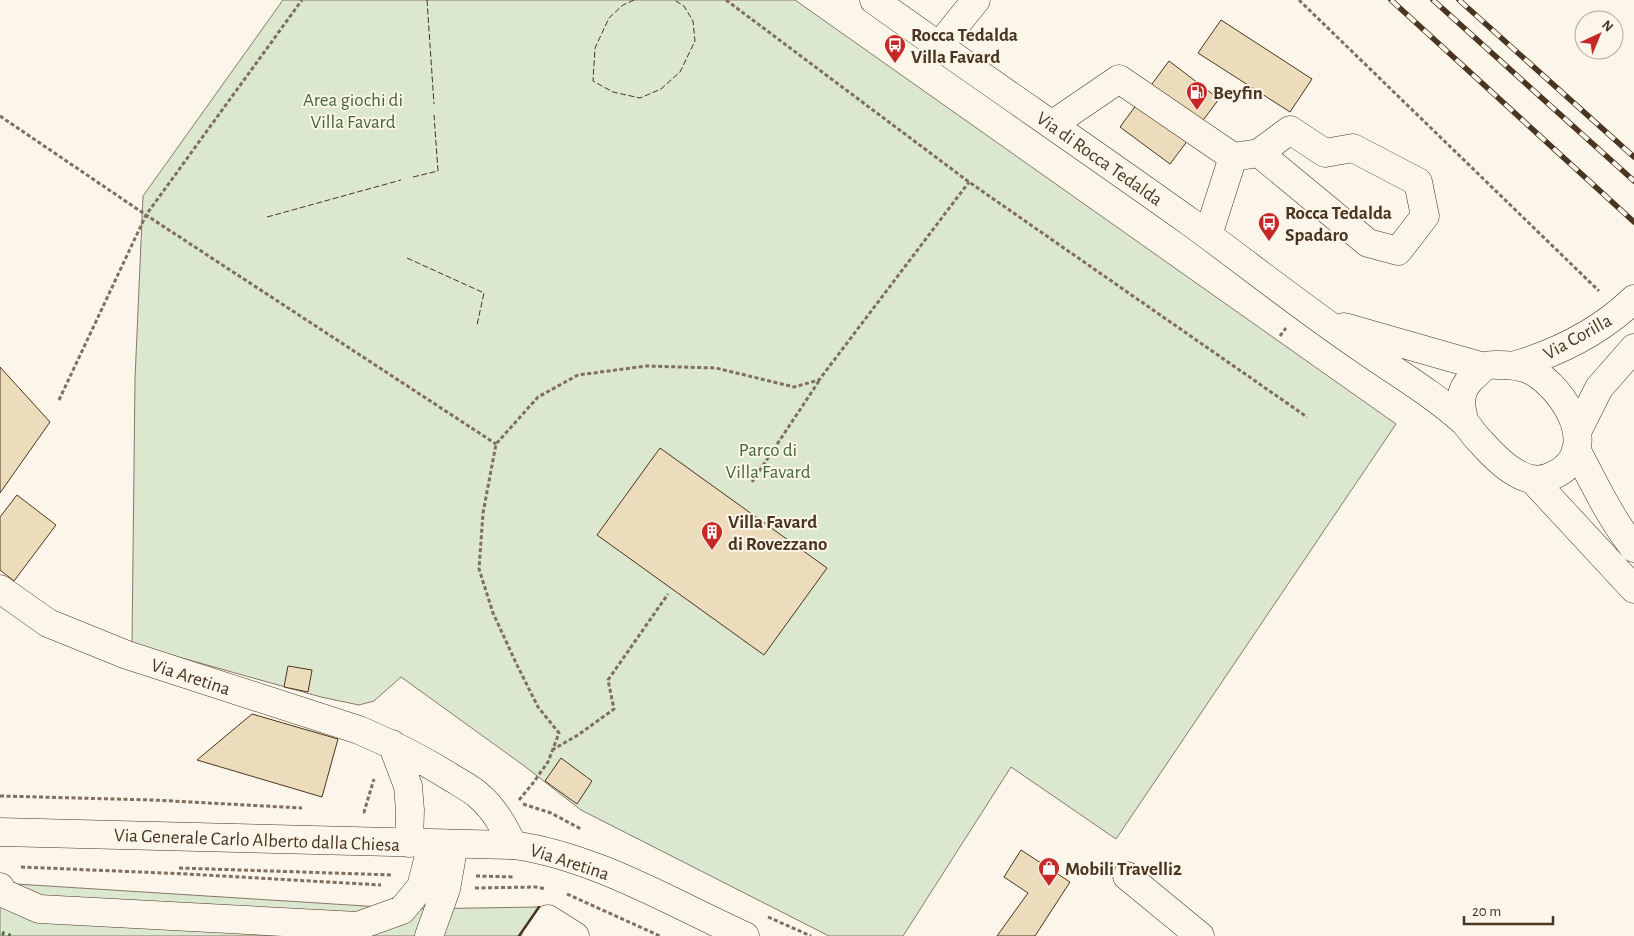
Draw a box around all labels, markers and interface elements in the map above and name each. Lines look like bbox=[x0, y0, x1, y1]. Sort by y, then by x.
north arrow bbox=[1574, 10, 1624, 60]
text: N bbox=[1599, 18, 1616, 35]
place label: Rocca Tedalda Villa Favard bbox=[911, 26, 1018, 67]
bus stop icon: Rocca Tedalda Villa Favard bbox=[883, 33, 907, 64]
fuel station icon: Beyfin bbox=[1185, 80, 1209, 111]
place label: Beyfin bbox=[1213, 84, 1263, 103]
park label: Area giochi di Villa Favard bbox=[303, 91, 403, 132]
street label: Via di Rocca Tedalda bbox=[1033, 109, 1166, 210]
place label: Rocca Tedalda Spadaro bbox=[1285, 204, 1392, 245]
bus stop icon: Rocca Tedalda Spadaro bbox=[1257, 211, 1281, 242]
street label: Via Corilla bbox=[1540, 311, 1615, 364]
park label: Parco di Villa Favard bbox=[725, 441, 811, 482]
place label: Villa Favard di Rovezzano bbox=[728, 513, 827, 554]
building icon: Villa Favard di Rovezzano bbox=[700, 520, 724, 551]
street label: Via Aretina bbox=[149, 656, 233, 699]
street label: Via Generale Carlo Alberto dalla Chiesa bbox=[114, 826, 400, 855]
street label: Via Aretina bbox=[528, 841, 612, 884]
shop icon: Mobili Travelli2 bbox=[1037, 856, 1061, 887]
place label: Mobili Travelli2 bbox=[1065, 860, 1182, 879]
scale bar bbox=[1464, 894, 1553, 926]
text: 20 m bbox=[1472, 904, 1501, 919]

